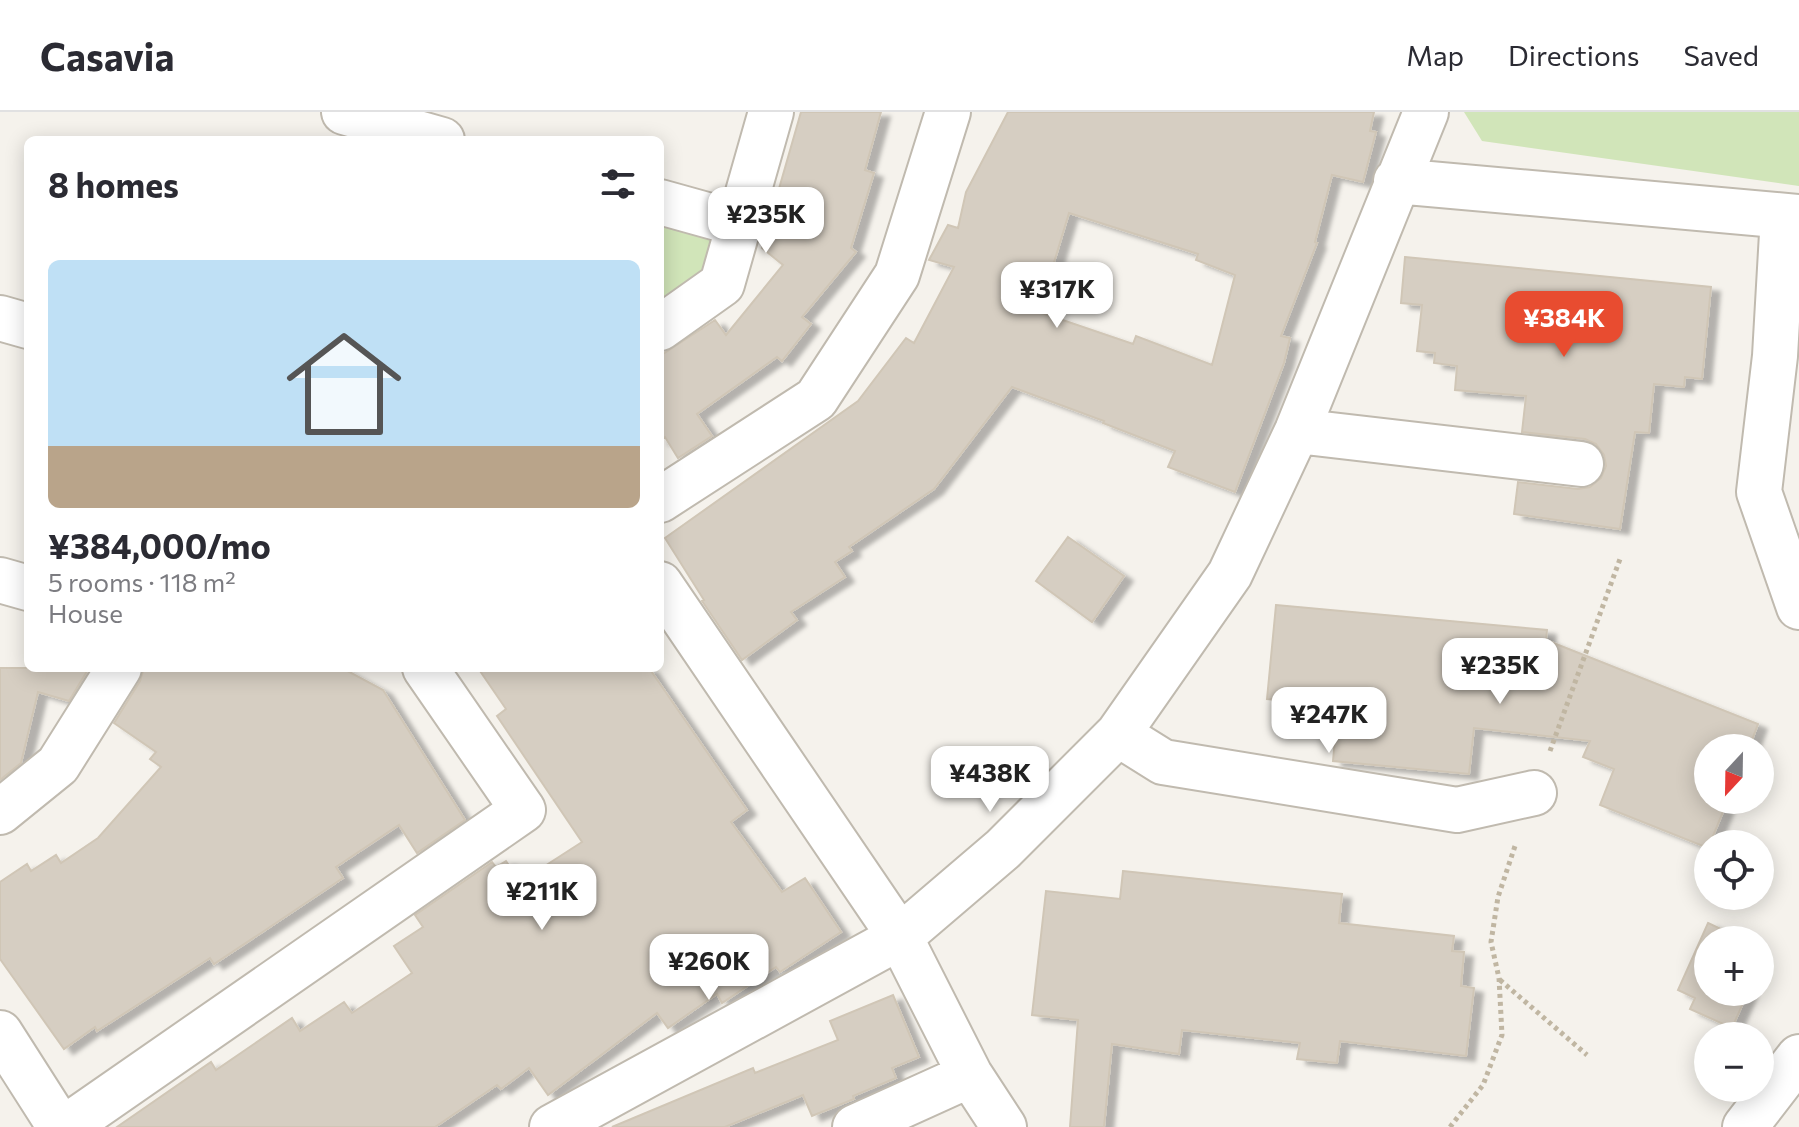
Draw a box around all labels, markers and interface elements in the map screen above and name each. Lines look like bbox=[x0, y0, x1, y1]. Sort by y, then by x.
text: Casavia bbox=[40, 32, 174, 79]
text: Map bbox=[1406, 38, 1464, 72]
text: Directions bbox=[1508, 38, 1639, 72]
text: Saved bbox=[1683, 38, 1759, 72]
icon: filters bbox=[596, 162, 640, 206]
text: 8 homes bbox=[48, 163, 179, 205]
pin: ¥235K bbox=[710, 187, 822, 255]
text: ¥235K bbox=[726, 197, 806, 228]
pin: ¥317K bbox=[1001, 262, 1113, 330]
text: ¥317K bbox=[1019, 272, 1095, 303]
pin: ¥384K bbox=[1508, 291, 1620, 359]
text: ¥384K bbox=[1523, 301, 1605, 332]
icon: home bbox=[272, 312, 416, 456]
text: ¥384,000/mo bbox=[48, 524, 271, 566]
text: 5 rooms · 118 m² bbox=[48, 566, 236, 597]
text: House bbox=[48, 597, 123, 628]
pin: ¥235K bbox=[1444, 638, 1556, 706]
text: ¥235K bbox=[1460, 648, 1540, 679]
pin: ¥247K bbox=[1273, 687, 1385, 755]
text: ¥247K bbox=[1289, 697, 1369, 728]
north arrow bbox=[1694, 734, 1774, 814]
map controls bbox=[1694, 734, 1774, 1102]
pin: ¥438K bbox=[934, 746, 1046, 814]
text: ¥438K bbox=[949, 756, 1031, 787]
button: locate bbox=[1694, 830, 1774, 910]
pin: ¥211K bbox=[486, 864, 598, 932]
text: ¥211K bbox=[505, 874, 579, 905]
button: + bbox=[1694, 926, 1774, 1006]
pin: ¥260K bbox=[653, 934, 765, 1002]
text: ¥260K bbox=[668, 944, 750, 975]
button: − bbox=[1694, 1022, 1774, 1102]

